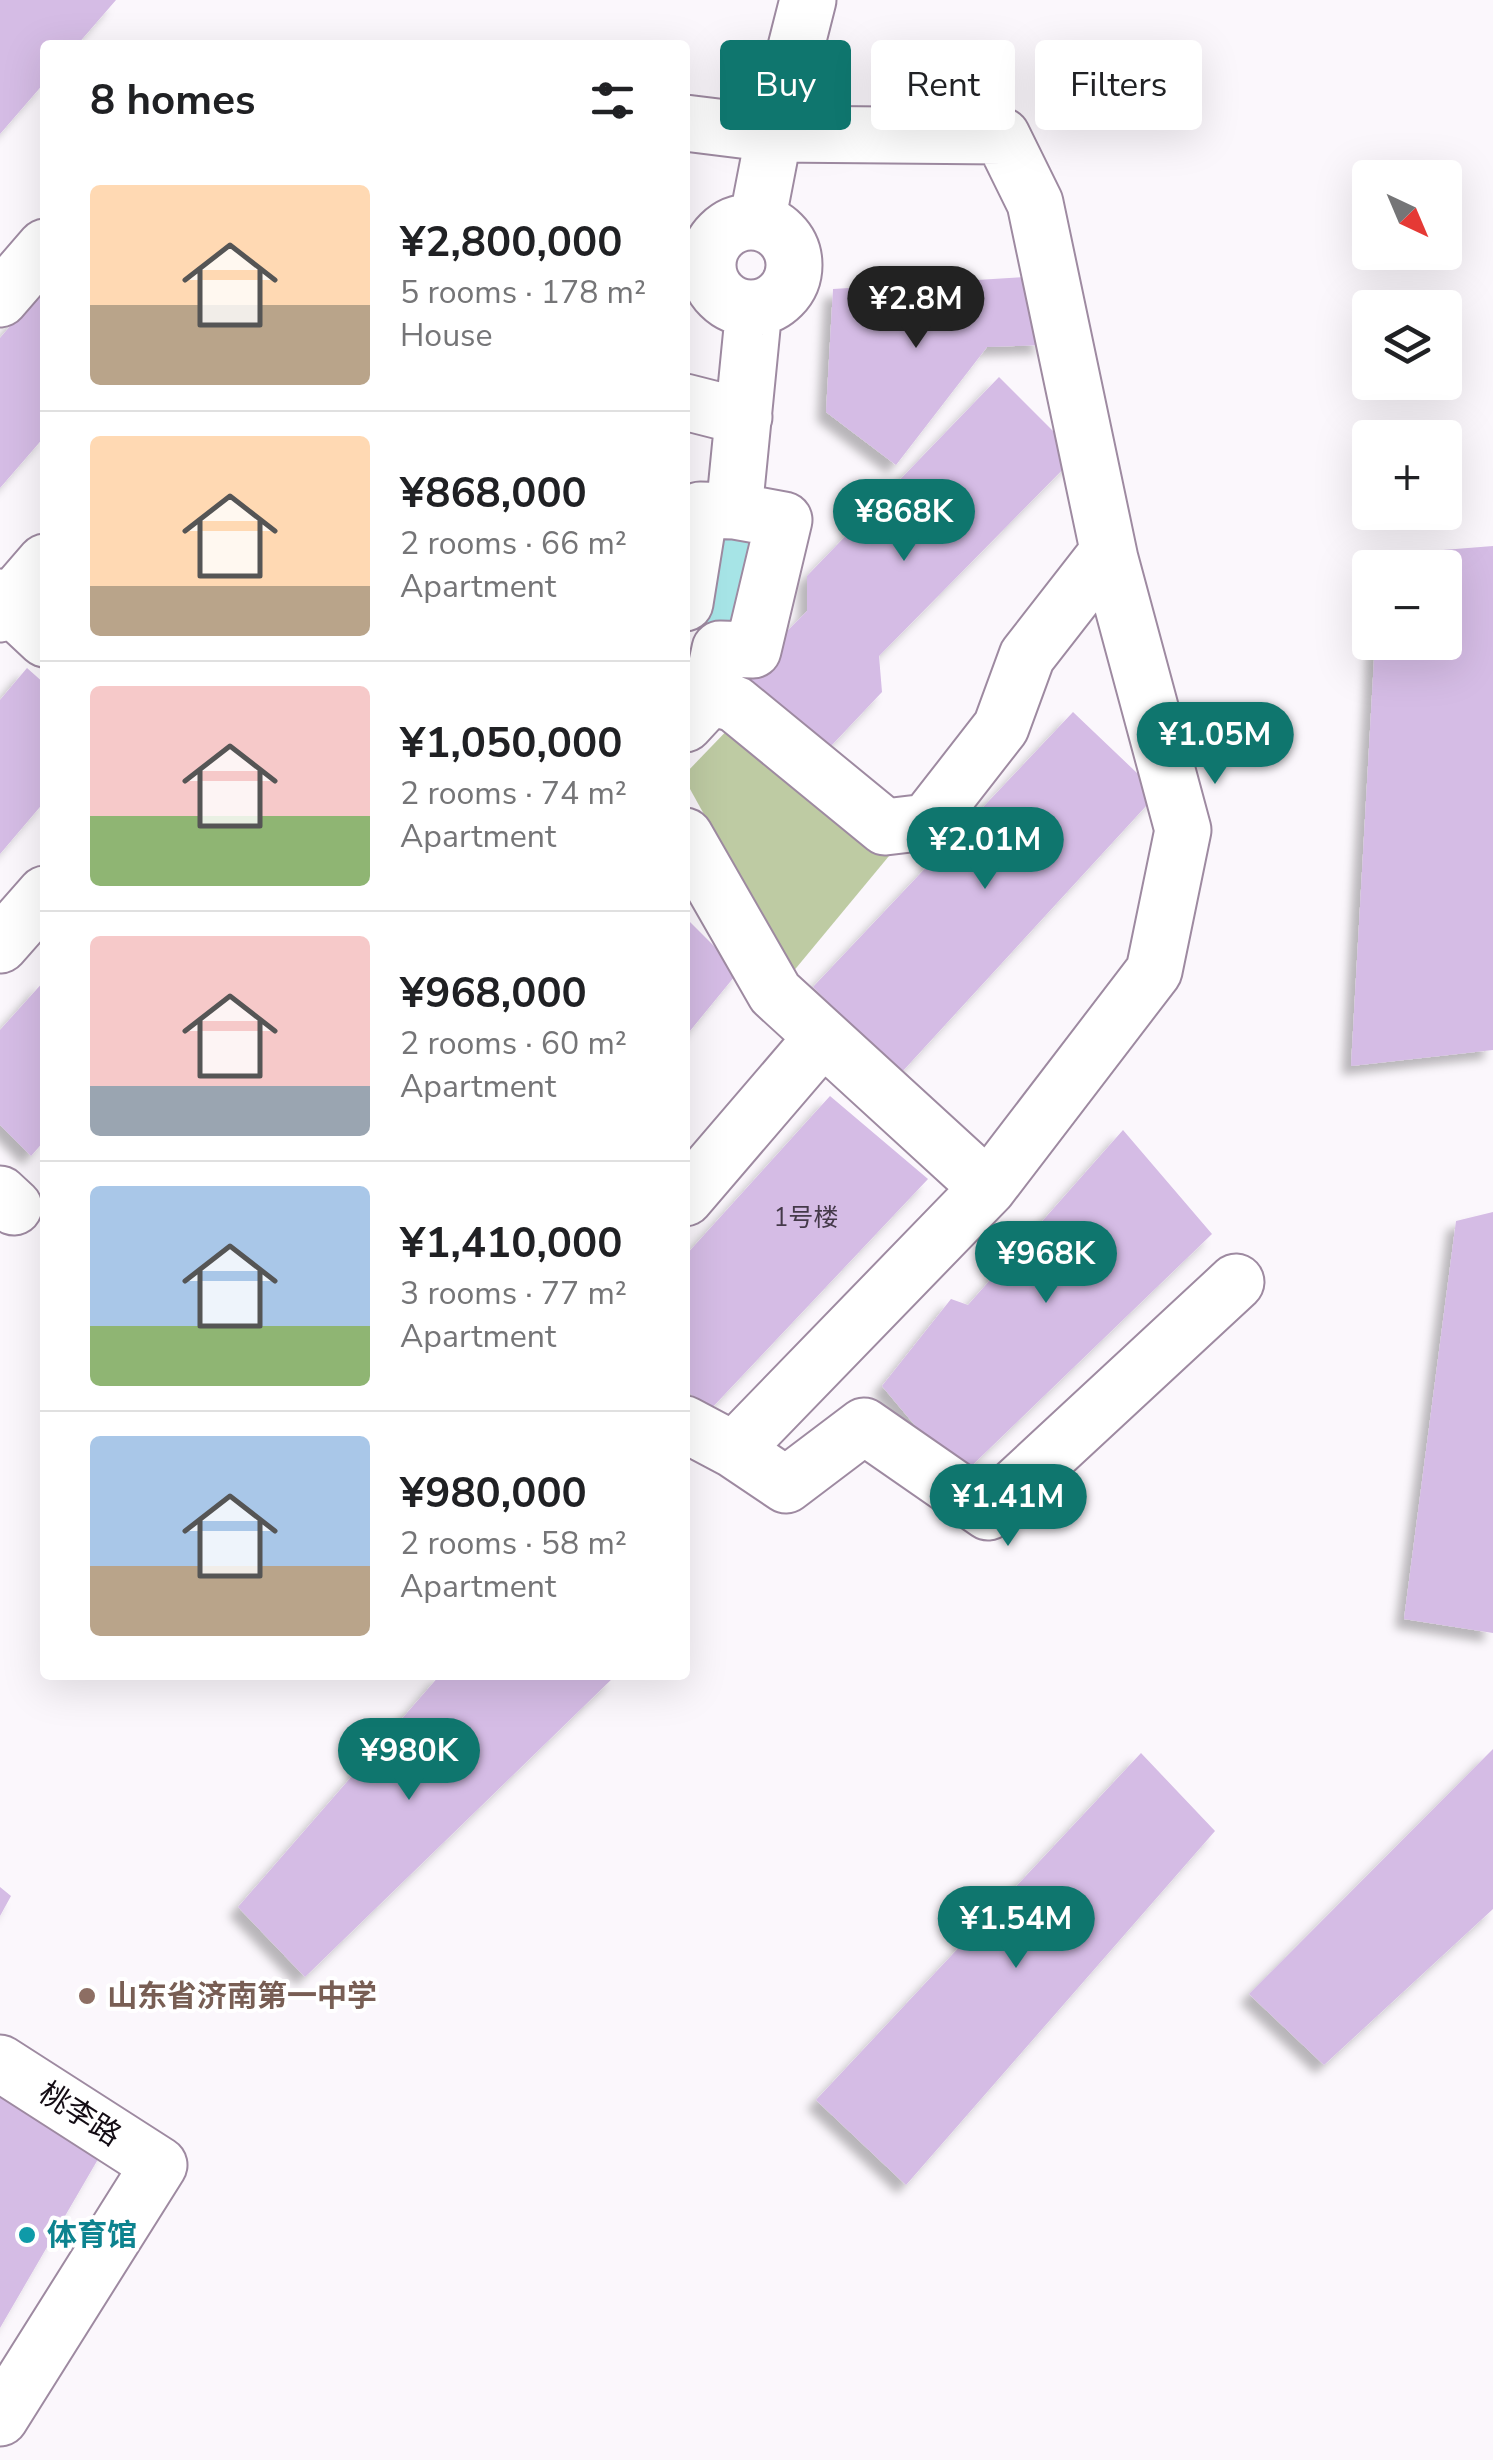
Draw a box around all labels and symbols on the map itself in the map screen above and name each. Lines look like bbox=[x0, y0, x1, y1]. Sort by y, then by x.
north arrow bbox=[1352, 160, 1462, 270]
pin: ¥2.8M bbox=[846, 266, 986, 351]
pin: ¥868K bbox=[834, 479, 974, 564]
pin: ¥1.05M bbox=[1134, 702, 1296, 787]
pin: ¥2.01M bbox=[904, 807, 1066, 892]
house number: 1号楼 bbox=[773, 1201, 839, 1235]
pin: ¥968K bbox=[976, 1221, 1116, 1306]
pin: ¥1.41M bbox=[927, 1464, 1089, 1549]
pin: ¥980K bbox=[339, 1718, 479, 1803]
pin: ¥1.54M bbox=[935, 1886, 1097, 1971]
place label: 山东省济南第一中学 bbox=[107, 1976, 377, 2017]
marker: 山东省济南第一中学 bbox=[76, 1985, 98, 2007]
street label: 桃李路 bbox=[31, 2073, 129, 2156]
place label: 体育馆 bbox=[47, 2215, 137, 2256]
marker: 体育馆 bbox=[16, 2224, 38, 2246]

